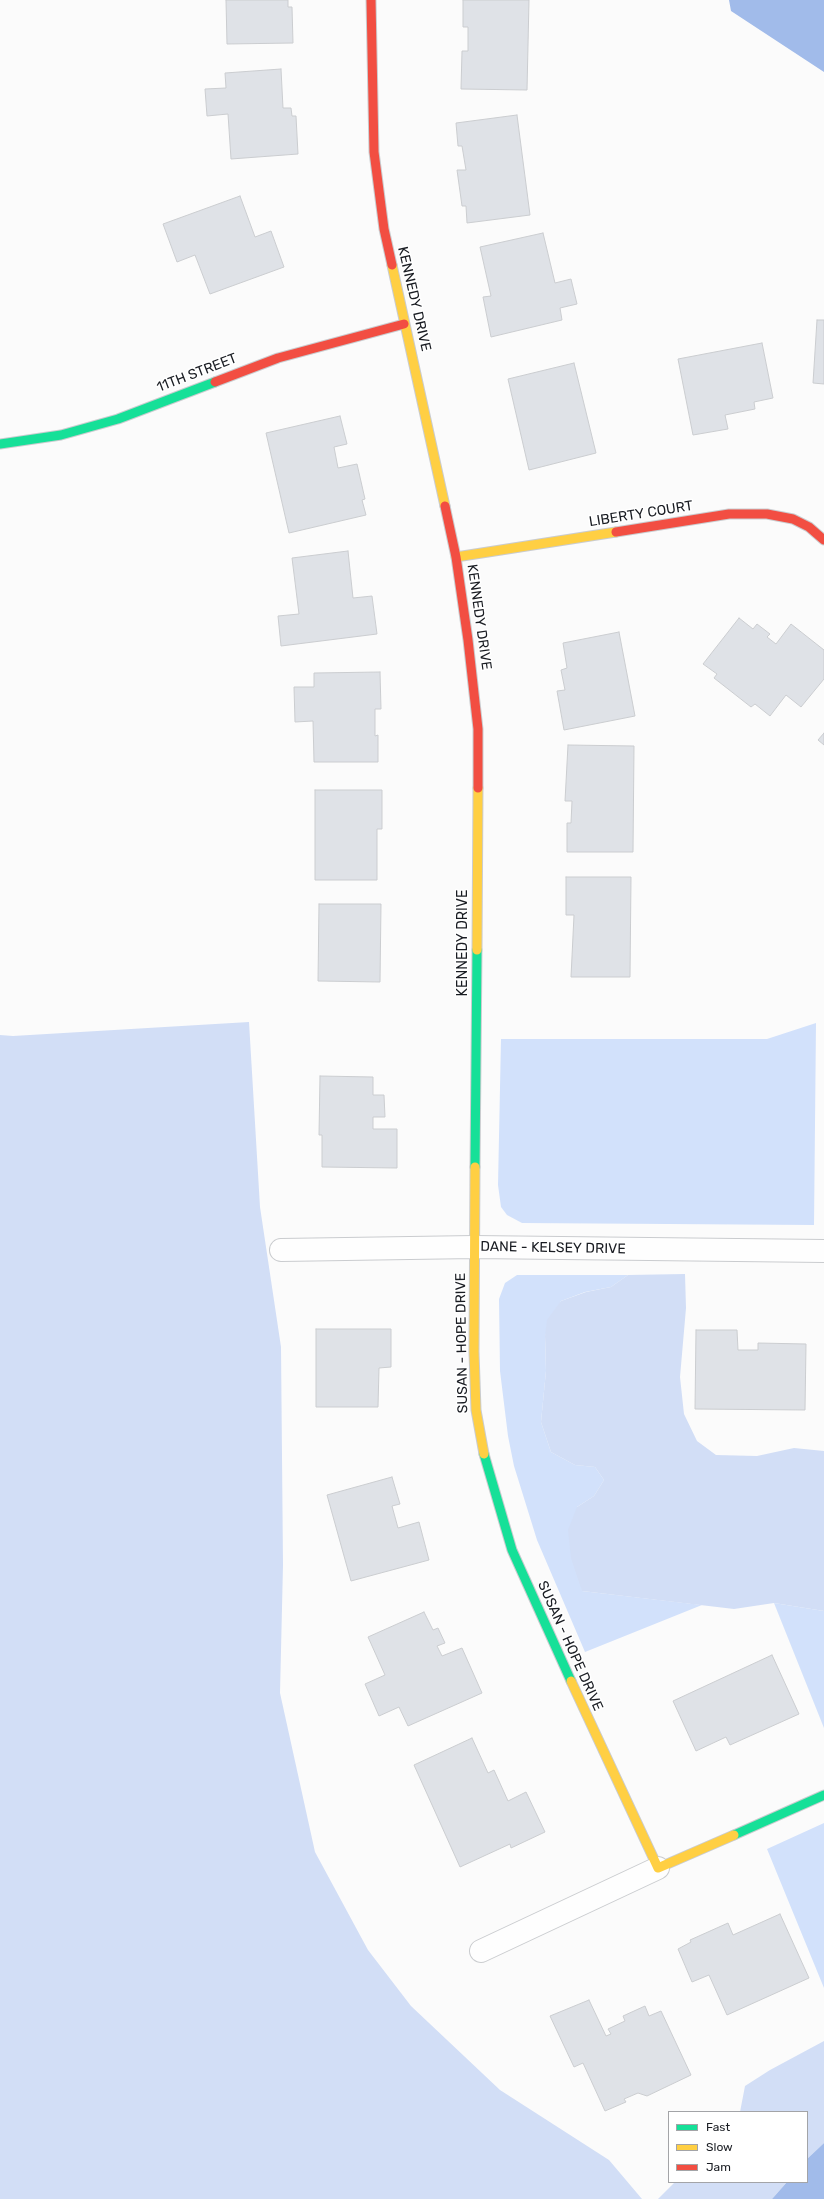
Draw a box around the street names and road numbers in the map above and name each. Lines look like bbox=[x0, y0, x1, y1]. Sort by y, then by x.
street label: KENNEDY DRIVE bbox=[394, 245, 434, 353]
street label: 11TH STREET bbox=[155, 350, 239, 396]
street label: LIBERTY COURT bbox=[588, 497, 694, 531]
street label: KENNEDY DRIVE bbox=[463, 563, 495, 671]
street label: KENNEDY DRIVE bbox=[455, 890, 471, 996]
street label: DANE - KELSEY DRIVE bbox=[480, 1238, 626, 1258]
street label: SUSAN - HOPE DRIVE bbox=[452, 1273, 472, 1413]
street label: SUSAN - HOPE DRIVE bbox=[534, 1578, 606, 1714]

